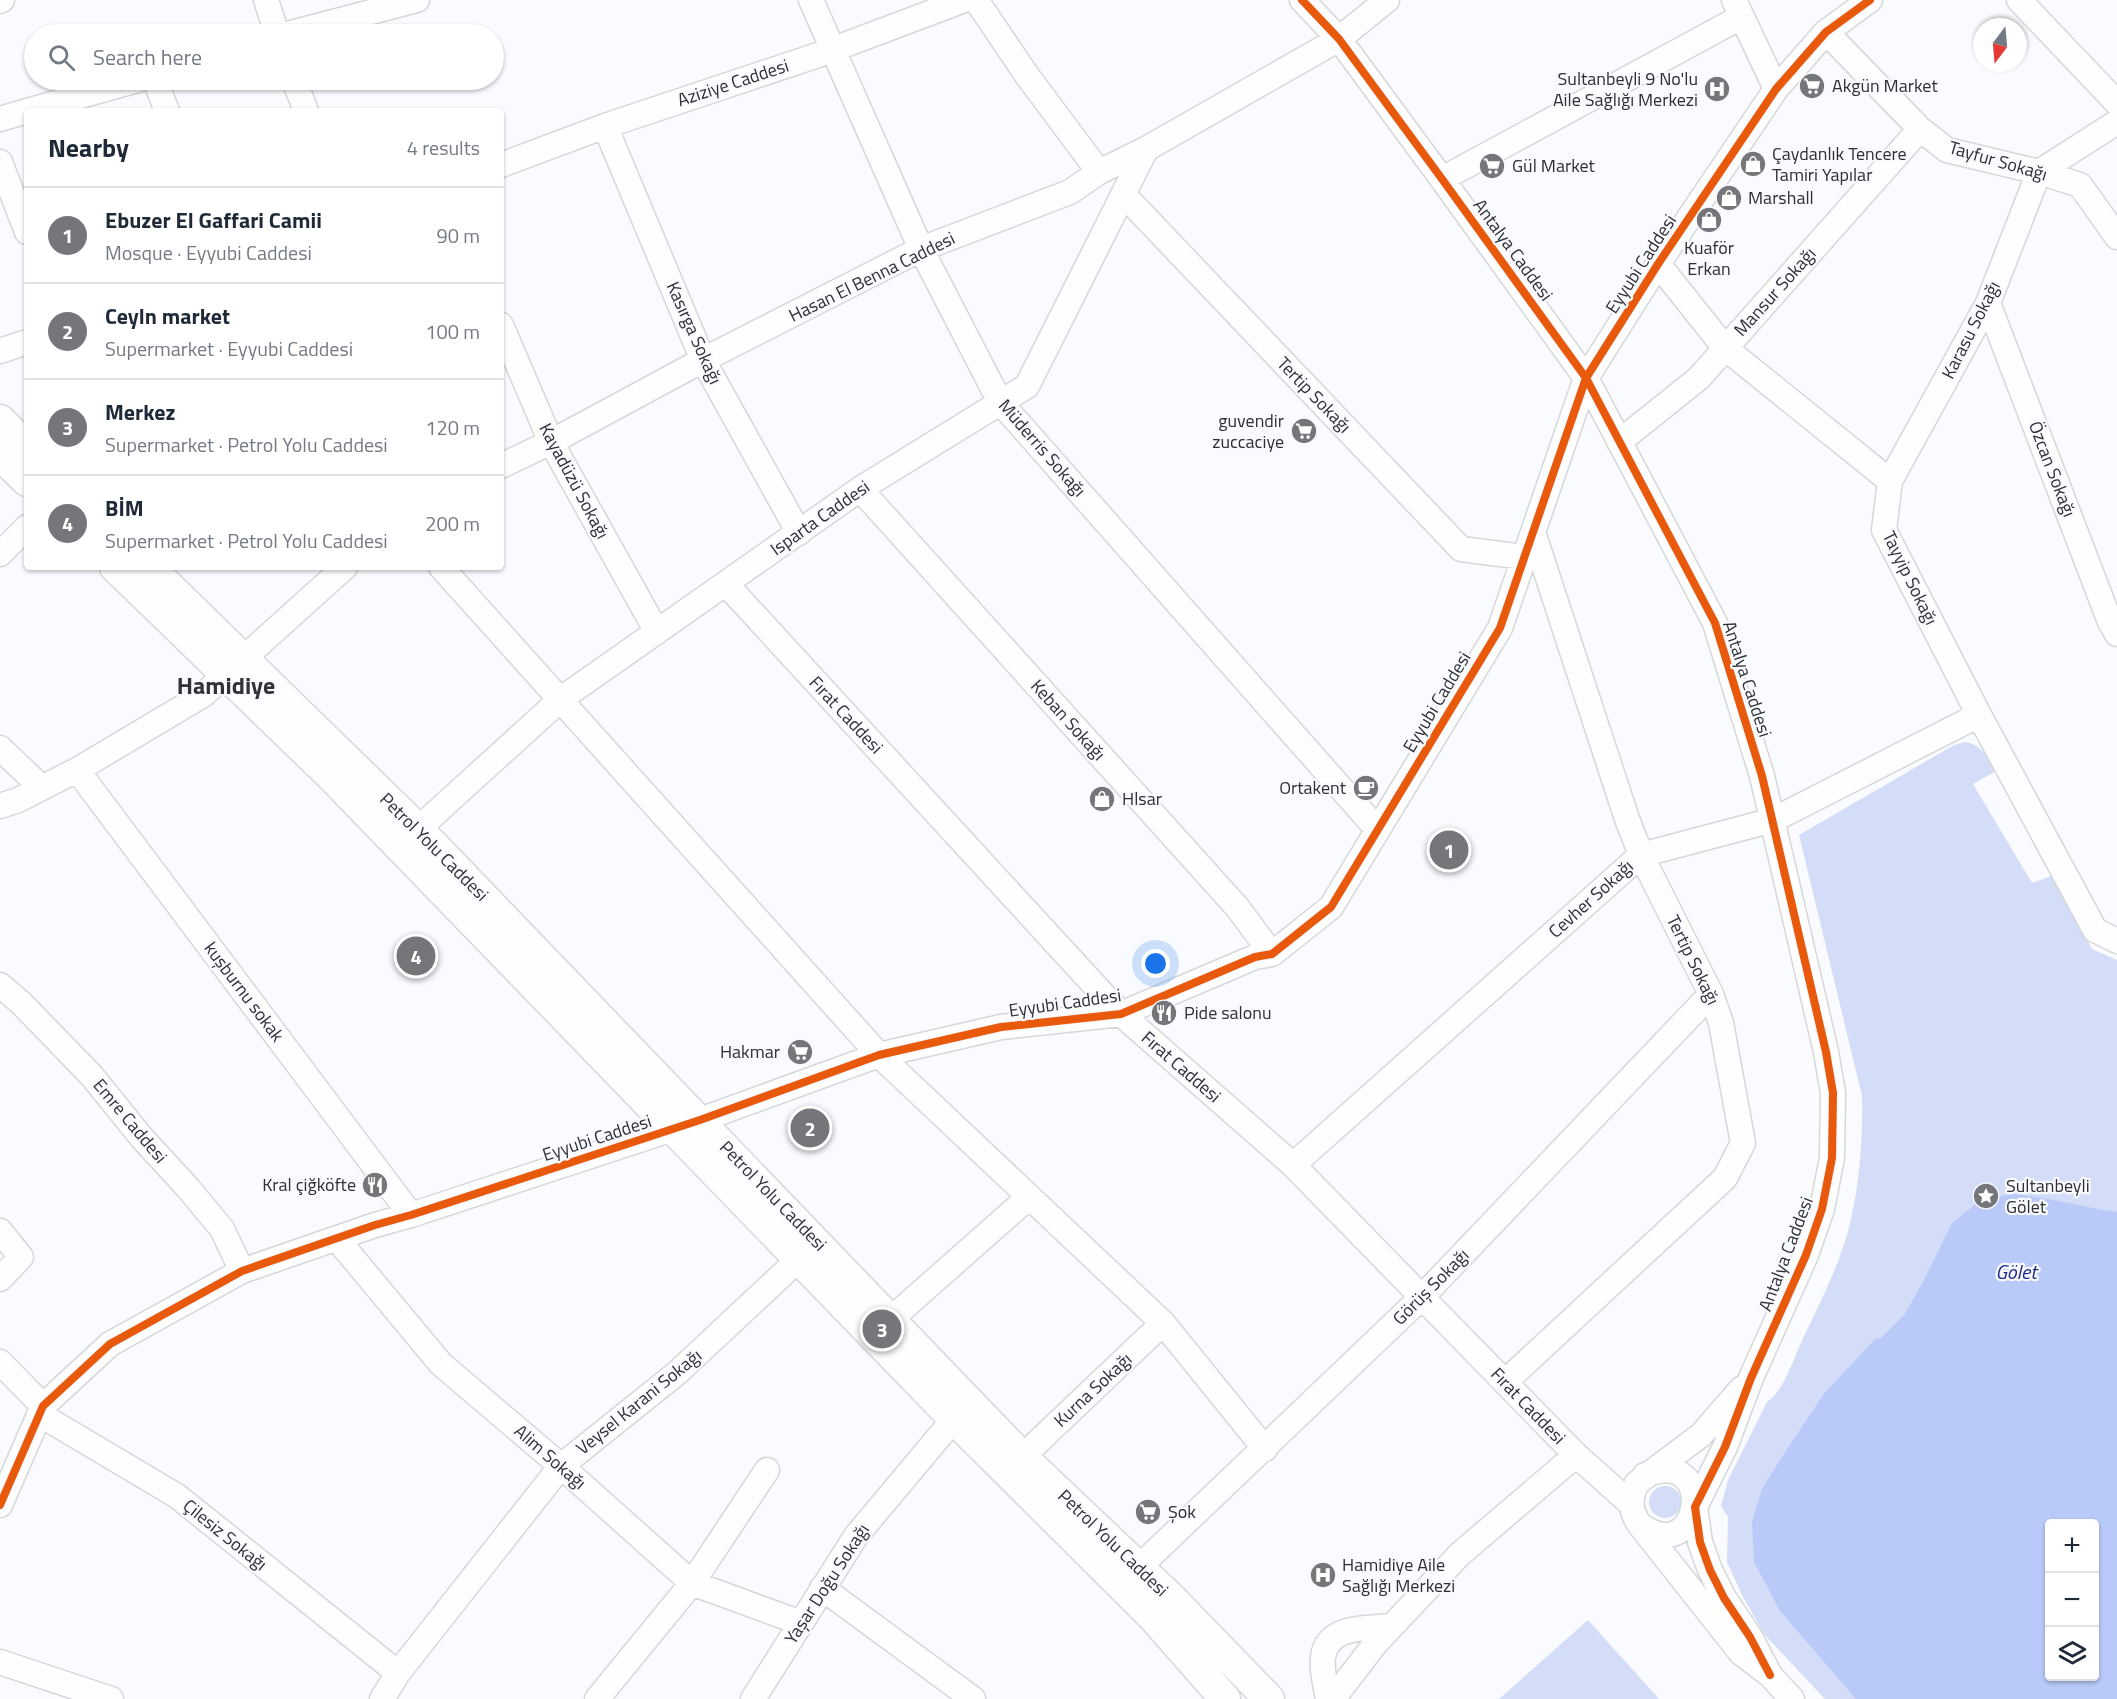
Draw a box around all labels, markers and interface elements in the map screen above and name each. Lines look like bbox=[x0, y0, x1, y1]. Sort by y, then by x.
north arrow bbox=[1973, 18, 2027, 72]
search box bbox=[24, 24, 504, 90]
text: Search here bbox=[93, 40, 202, 74]
icon: search bbox=[45, 41, 78, 74]
street label: Aziziye Caddesi bbox=[674, 52, 792, 113]
place label: Sultanbeyli 9 No'lu Aile Sağlığı Merkezi bbox=[1553, 65, 1698, 113]
supermarket icon: Akgün Market bbox=[1797, 71, 1827, 101]
place label: Akgün Market bbox=[1832, 72, 1938, 99]
hospital icon: Sultanbeyli 9 No'lu Aile Sağlığı Merkezi bbox=[1702, 74, 1732, 104]
text: Nearby bbox=[48, 128, 129, 167]
text: 4 results bbox=[407, 132, 480, 163]
street label: Tayfur Sokağı bbox=[1946, 134, 2051, 187]
place label: Çaydanlık Tencere Tamiri Yapılar bbox=[1772, 140, 1907, 188]
shop icon: Çaydanlık Tencere Tamiri Yapılar bbox=[1738, 149, 1768, 179]
supermarket icon: Gül Market bbox=[1477, 151, 1507, 181]
place label: Gül Market bbox=[1512, 152, 1596, 179]
shop icon: Marshall bbox=[1714, 183, 1744, 213]
place label: Marshall bbox=[1748, 184, 1814, 211]
street label: Antalya Caddesi bbox=[1467, 193, 1560, 306]
text: Ebuzer El Gaffari Camii bbox=[105, 203, 322, 237]
shop icon: Kuaför Erkan bbox=[1694, 205, 1724, 235]
street label: Eyyubi Caddesi bbox=[1598, 209, 1683, 319]
text: 1 bbox=[62, 220, 73, 251]
text: 90 m bbox=[436, 220, 480, 251]
street label: Hasan El Benna Caddesi bbox=[784, 225, 959, 329]
place label: Kuaför Erkan bbox=[1684, 234, 1734, 282]
text: Mosque · Eyyubi Caddesi bbox=[105, 237, 312, 268]
street label: Mansur Sokağı bbox=[1727, 241, 1822, 342]
street label: Karasu Sokağı bbox=[1934, 276, 2007, 383]
street label: Kasırga Sokağı bbox=[660, 277, 729, 389]
text: Ceyln market bbox=[105, 299, 230, 333]
text: 2 bbox=[62, 316, 73, 347]
text: 100 m bbox=[425, 316, 480, 347]
text: Supermarket · Eyyubi Caddesi bbox=[105, 333, 353, 364]
street label: Tertip Sokağı bbox=[1271, 350, 1358, 439]
street label: Müderris Sokağı bbox=[992, 393, 1093, 503]
text: Merkez bbox=[105, 395, 176, 429]
place label: guvendir zuccaciye bbox=[1212, 407, 1284, 455]
text: 3 bbox=[62, 412, 73, 443]
text: 120 m bbox=[425, 412, 480, 443]
supermarket icon: guvendir zuccaciye bbox=[1289, 416, 1319, 446]
street label: Özcan Sokağı bbox=[2022, 417, 2083, 521]
street label: Kayadüzü Sokağı bbox=[533, 418, 616, 543]
text: Supermarket · Petrol Yolu Caddesi bbox=[105, 429, 388, 460]
street label: Isparta Caddesi bbox=[764, 473, 875, 562]
text: BİM bbox=[105, 491, 144, 525]
text: 4 bbox=[62, 508, 73, 539]
text: 200 m bbox=[425, 508, 480, 539]
text: Supermarket · Petrol Yolu Caddesi bbox=[105, 525, 388, 556]
street label: Tayyip Sokağı bbox=[1876, 526, 1945, 629]
street label: Antalya Caddesi bbox=[1716, 617, 1779, 740]
street label: Eyyubi Caddesi bbox=[1396, 646, 1477, 757]
district label: Hamidiye bbox=[177, 667, 275, 703]
street label: Fırat Caddesi bbox=[803, 670, 890, 760]
street label: Keban Sokağı bbox=[1024, 673, 1112, 766]
cafe icon: Ortakent bbox=[1351, 773, 1381, 803]
place label: Ortakent bbox=[1279, 774, 1347, 801]
shop icon: Hlsar bbox=[1087, 784, 1117, 814]
place label: Hlsar bbox=[1122, 785, 1162, 812]
street label: Petrol Yolu Caddesi bbox=[374, 786, 495, 907]
pin: 1 bbox=[1430, 828, 1468, 872]
street label: Cevher Sokağı bbox=[1542, 853, 1639, 944]
street label: Tertip Sokağı bbox=[1660, 910, 1727, 1009]
pin: 4 bbox=[396, 934, 436, 978]
street label: kuşburnu sokak bbox=[198, 936, 291, 1048]
your location bbox=[1141, 949, 1170, 978]
street label: Eyyubi Caddesi bbox=[1007, 981, 1123, 1024]
restaurant icon: Pide salonu bbox=[1149, 998, 1179, 1028]
place label: Pide salonu bbox=[1184, 999, 1271, 1026]
street label: Fırat Caddesi bbox=[1136, 1024, 1227, 1109]
supermarket icon: Hakmar bbox=[785, 1037, 815, 1067]
place label: Hakmar bbox=[720, 1038, 780, 1065]
street label: Emre Caddesi bbox=[87, 1072, 174, 1169]
pin: 2 bbox=[790, 1106, 830, 1150]
street label: Eyyubi Caddesi bbox=[539, 1107, 655, 1168]
street label: Petrol Yolu Caddesi bbox=[713, 1134, 833, 1257]
restaurant icon: Kral çiğköfte bbox=[360, 1170, 390, 1200]
place label: Kral çiğköfte bbox=[262, 1171, 356, 1198]
place label: Sultanbeyli Gölet bbox=[2006, 1172, 2090, 1220]
place icon: Sultanbeyli Gölet bbox=[1971, 1181, 2001, 1211]
street label: Antalya Caddesi bbox=[1751, 1193, 1820, 1315]
street label: Görüş Sokağı bbox=[1386, 1242, 1475, 1331]
water label: Gölet bbox=[1995, 1256, 2039, 1287]
pin: 3 bbox=[862, 1306, 902, 1352]
street label: Veysel Karani Sokağı bbox=[570, 1342, 707, 1461]
street label: Kurna Sokağı bbox=[1047, 1346, 1138, 1433]
street label: Fırat Caddesi bbox=[1485, 1361, 1572, 1450]
street label: Alim Sokağı bbox=[508, 1418, 592, 1496]
street label: Petrol Yolu Caddesi bbox=[1052, 1483, 1175, 1603]
street label: Çilesiz Sokağı bbox=[177, 1492, 273, 1577]
supermarket icon: Şok bbox=[1133, 1497, 1163, 1527]
place label: Şok bbox=[1168, 1498, 1196, 1525]
street label: Yaşar Doğu Sokağı bbox=[777, 1518, 876, 1649]
map controls bbox=[2045, 1519, 2099, 1681]
button: + bbox=[2045, 1519, 2099, 1573]
place label: Hamidiye Aile Sağlığı Merkezi bbox=[1342, 1551, 1455, 1599]
hospital icon: Hamidiye Aile Sağlığı Merkezi bbox=[1308, 1560, 1338, 1590]
button: − bbox=[2045, 1573, 2099, 1627]
button: layers bbox=[2045, 1627, 2099, 1681]

